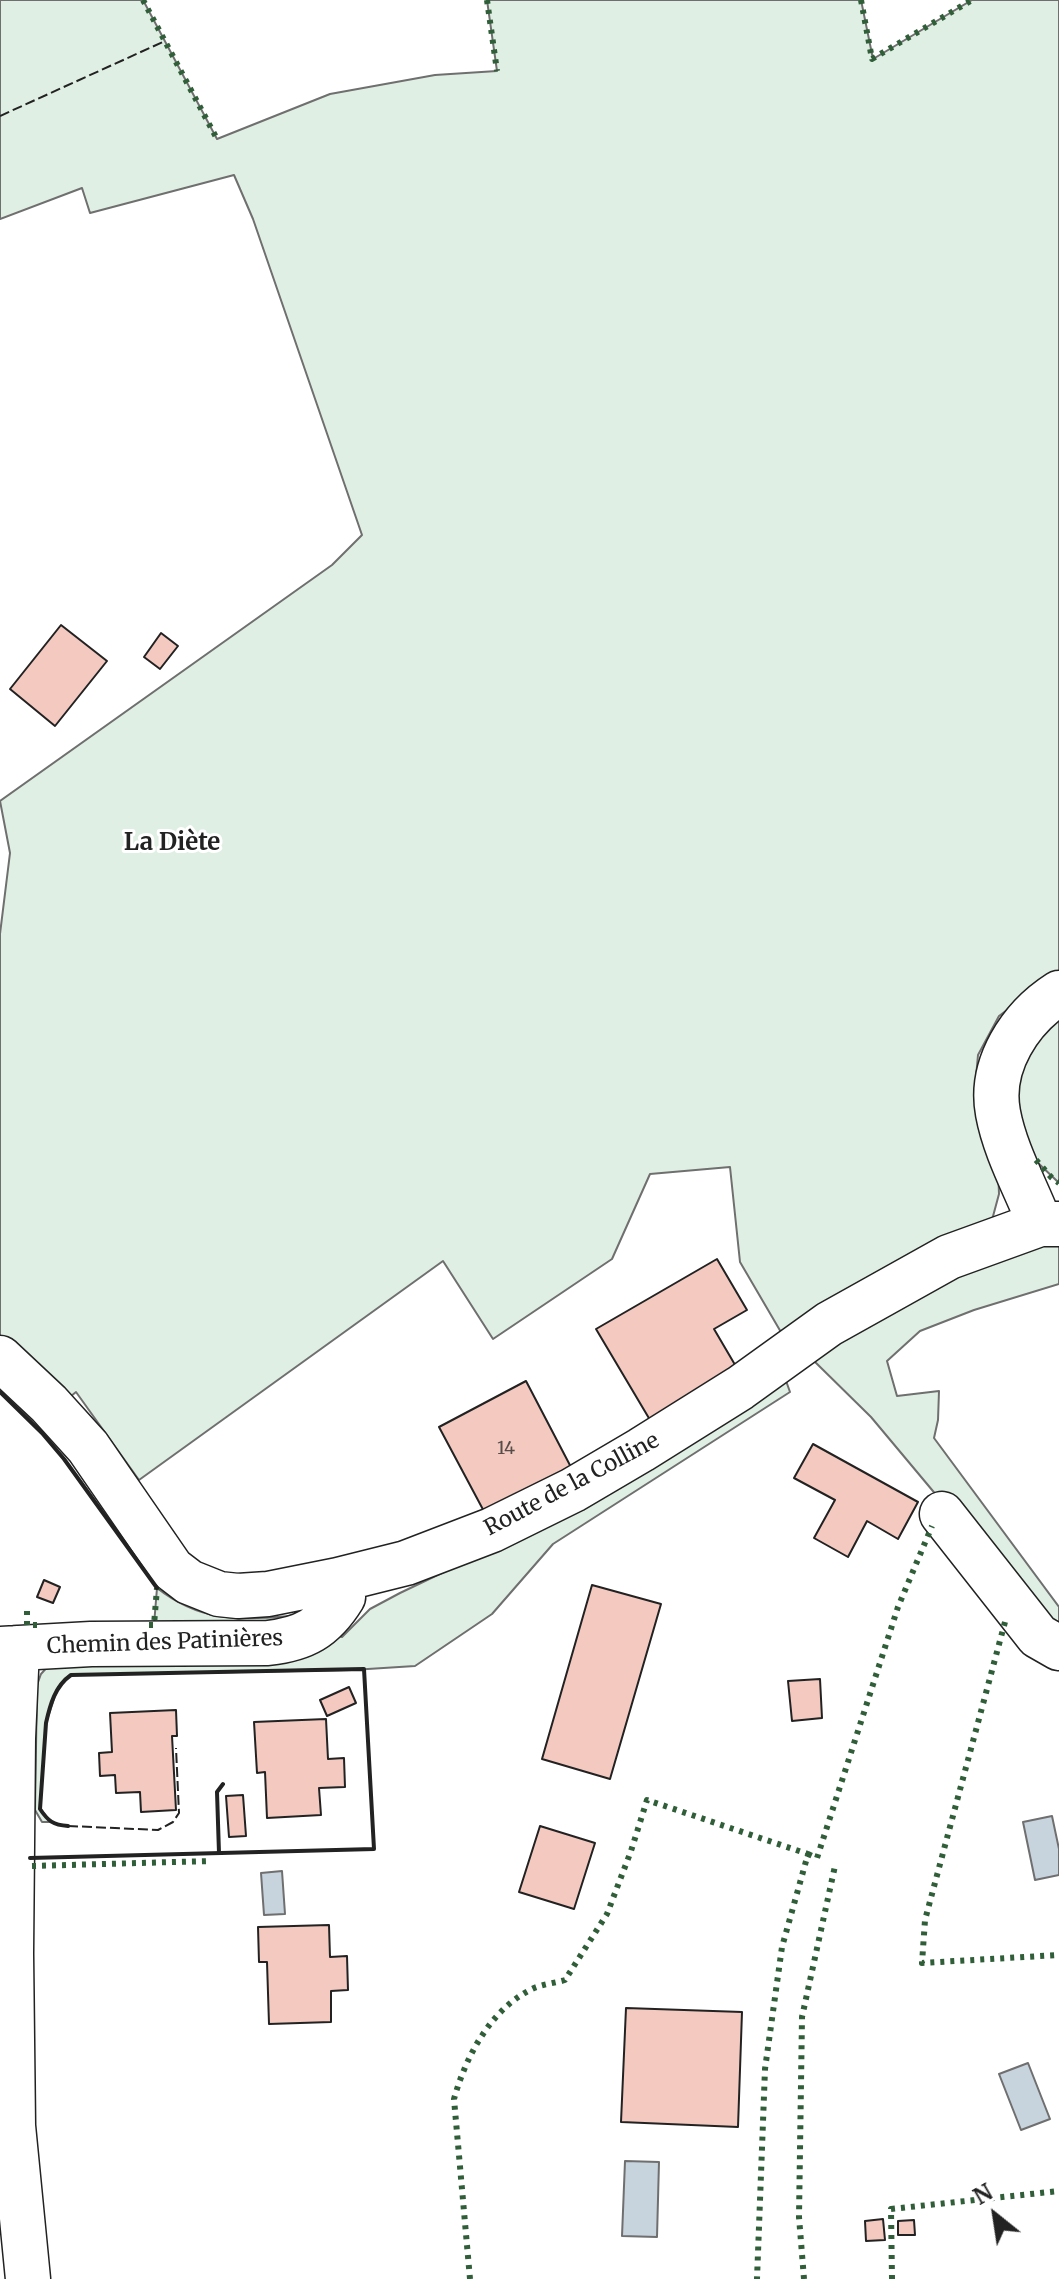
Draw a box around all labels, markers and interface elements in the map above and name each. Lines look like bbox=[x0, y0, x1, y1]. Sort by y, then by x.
district label: La Diète bbox=[124, 829, 220, 857]
street label: Route de la Colline bbox=[480, 1428, 664, 1542]
house number: 14 bbox=[497, 1438, 515, 1460]
street label: Chemin des Patinières bbox=[46, 1626, 284, 1660]
north arrow bbox=[955, 2175, 1035, 2255]
text: N bbox=[968, 2178, 998, 2211]

